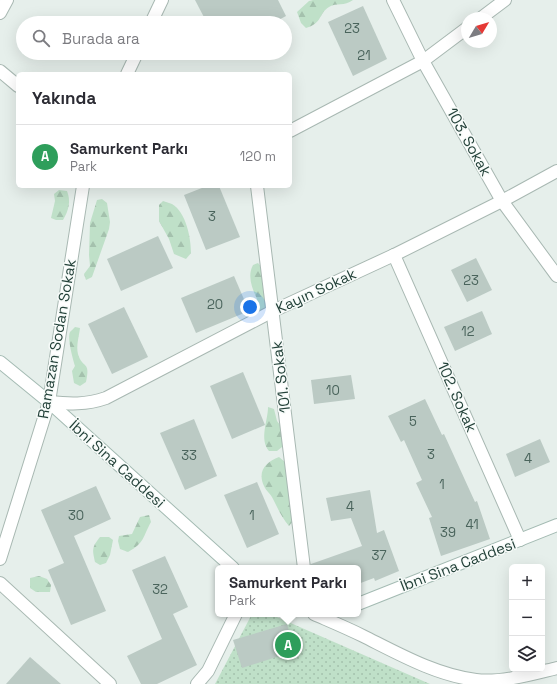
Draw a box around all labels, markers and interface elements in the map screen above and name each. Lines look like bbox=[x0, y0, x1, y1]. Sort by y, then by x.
north arrow bbox=[461, 12, 497, 48]
search box bbox=[16, 16, 292, 60]
house number: 23 bbox=[344, 20, 360, 37]
icon: search bbox=[30, 27, 52, 49]
text: Burada ara bbox=[62, 29, 140, 48]
house number: 21 bbox=[357, 47, 371, 64]
text: Yakında bbox=[32, 87, 96, 109]
street label: 103. Sokak bbox=[443, 104, 496, 179]
text: Samurkent Parkı bbox=[70, 139, 188, 158]
text: A bbox=[41, 148, 49, 165]
text: 120 m bbox=[240, 148, 276, 165]
text: Park bbox=[70, 158, 97, 175]
house number: 3 bbox=[208, 208, 216, 225]
street label: Ramazan Sodan Sokak bbox=[33, 258, 80, 420]
street label: Kayın Sokak bbox=[273, 264, 359, 317]
house number: 23 bbox=[463, 272, 479, 289]
house number: 20 bbox=[207, 296, 223, 313]
your location bbox=[240, 297, 260, 317]
house number: 12 bbox=[461, 323, 475, 340]
street label: 101. Sokak bbox=[267, 340, 294, 414]
street label: 102. Sokak bbox=[433, 359, 481, 435]
house number: 10 bbox=[326, 382, 340, 399]
house number: 5 bbox=[409, 413, 417, 430]
street label: İbni Sina Caddesi bbox=[65, 416, 169, 512]
house number: 3 bbox=[427, 446, 435, 463]
house number: 33 bbox=[181, 447, 197, 464]
house number: 4 bbox=[524, 450, 532, 467]
house number: 1 bbox=[439, 476, 445, 493]
house number: 4 bbox=[346, 498, 354, 515]
house number: 30 bbox=[68, 507, 84, 524]
house number: 1 bbox=[249, 507, 255, 524]
house number: 41 bbox=[465, 516, 479, 533]
house number: 39 bbox=[440, 524, 456, 541]
street label: İbni Sina Caddesi bbox=[397, 534, 518, 595]
house number: 37 bbox=[371, 547, 387, 564]
map controls bbox=[509, 564, 545, 672]
button: + bbox=[509, 564, 545, 600]
popup bbox=[215, 565, 361, 617]
text: Samurkent Parkı bbox=[229, 573, 347, 592]
house number: 32 bbox=[152, 581, 168, 598]
text: Park bbox=[229, 592, 256, 609]
button: − bbox=[509, 600, 545, 636]
pin: A bbox=[275, 630, 301, 660]
button: layers bbox=[509, 636, 545, 672]

